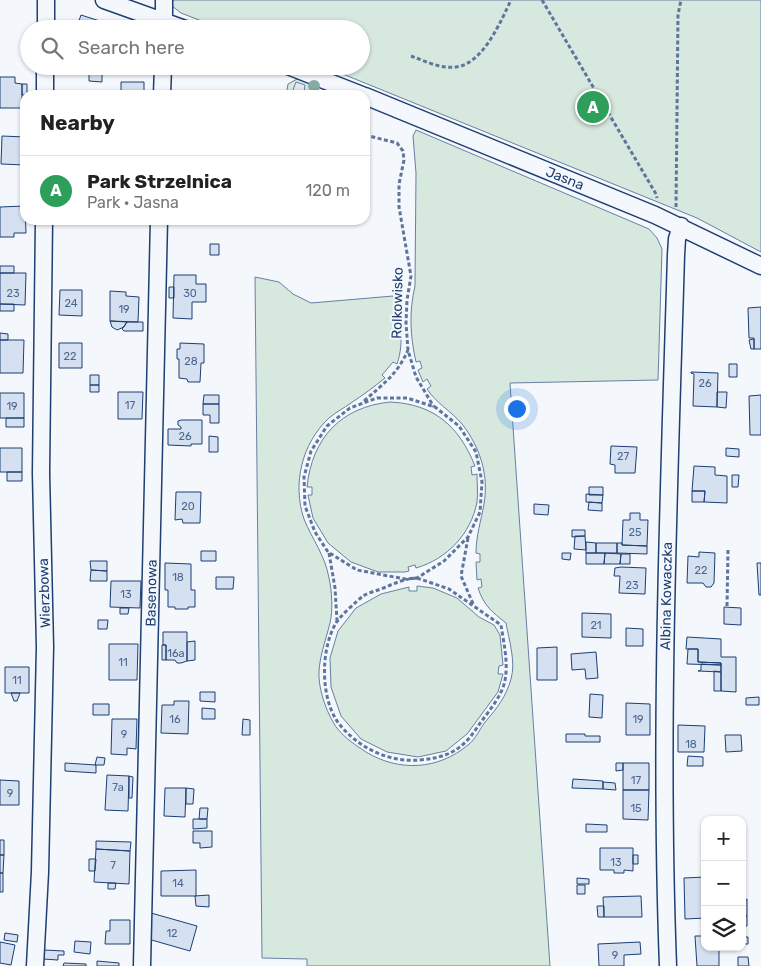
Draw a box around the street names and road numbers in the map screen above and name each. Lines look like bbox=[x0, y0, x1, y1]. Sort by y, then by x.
street label: Jasna bbox=[543, 163, 586, 194]
street label: Rolkowisko bbox=[388, 267, 407, 339]
street label: Albina Kowaczka bbox=[657, 542, 676, 650]
street label: Wierzbowa bbox=[35, 558, 54, 628]
street label: Basenowa bbox=[142, 559, 161, 627]

